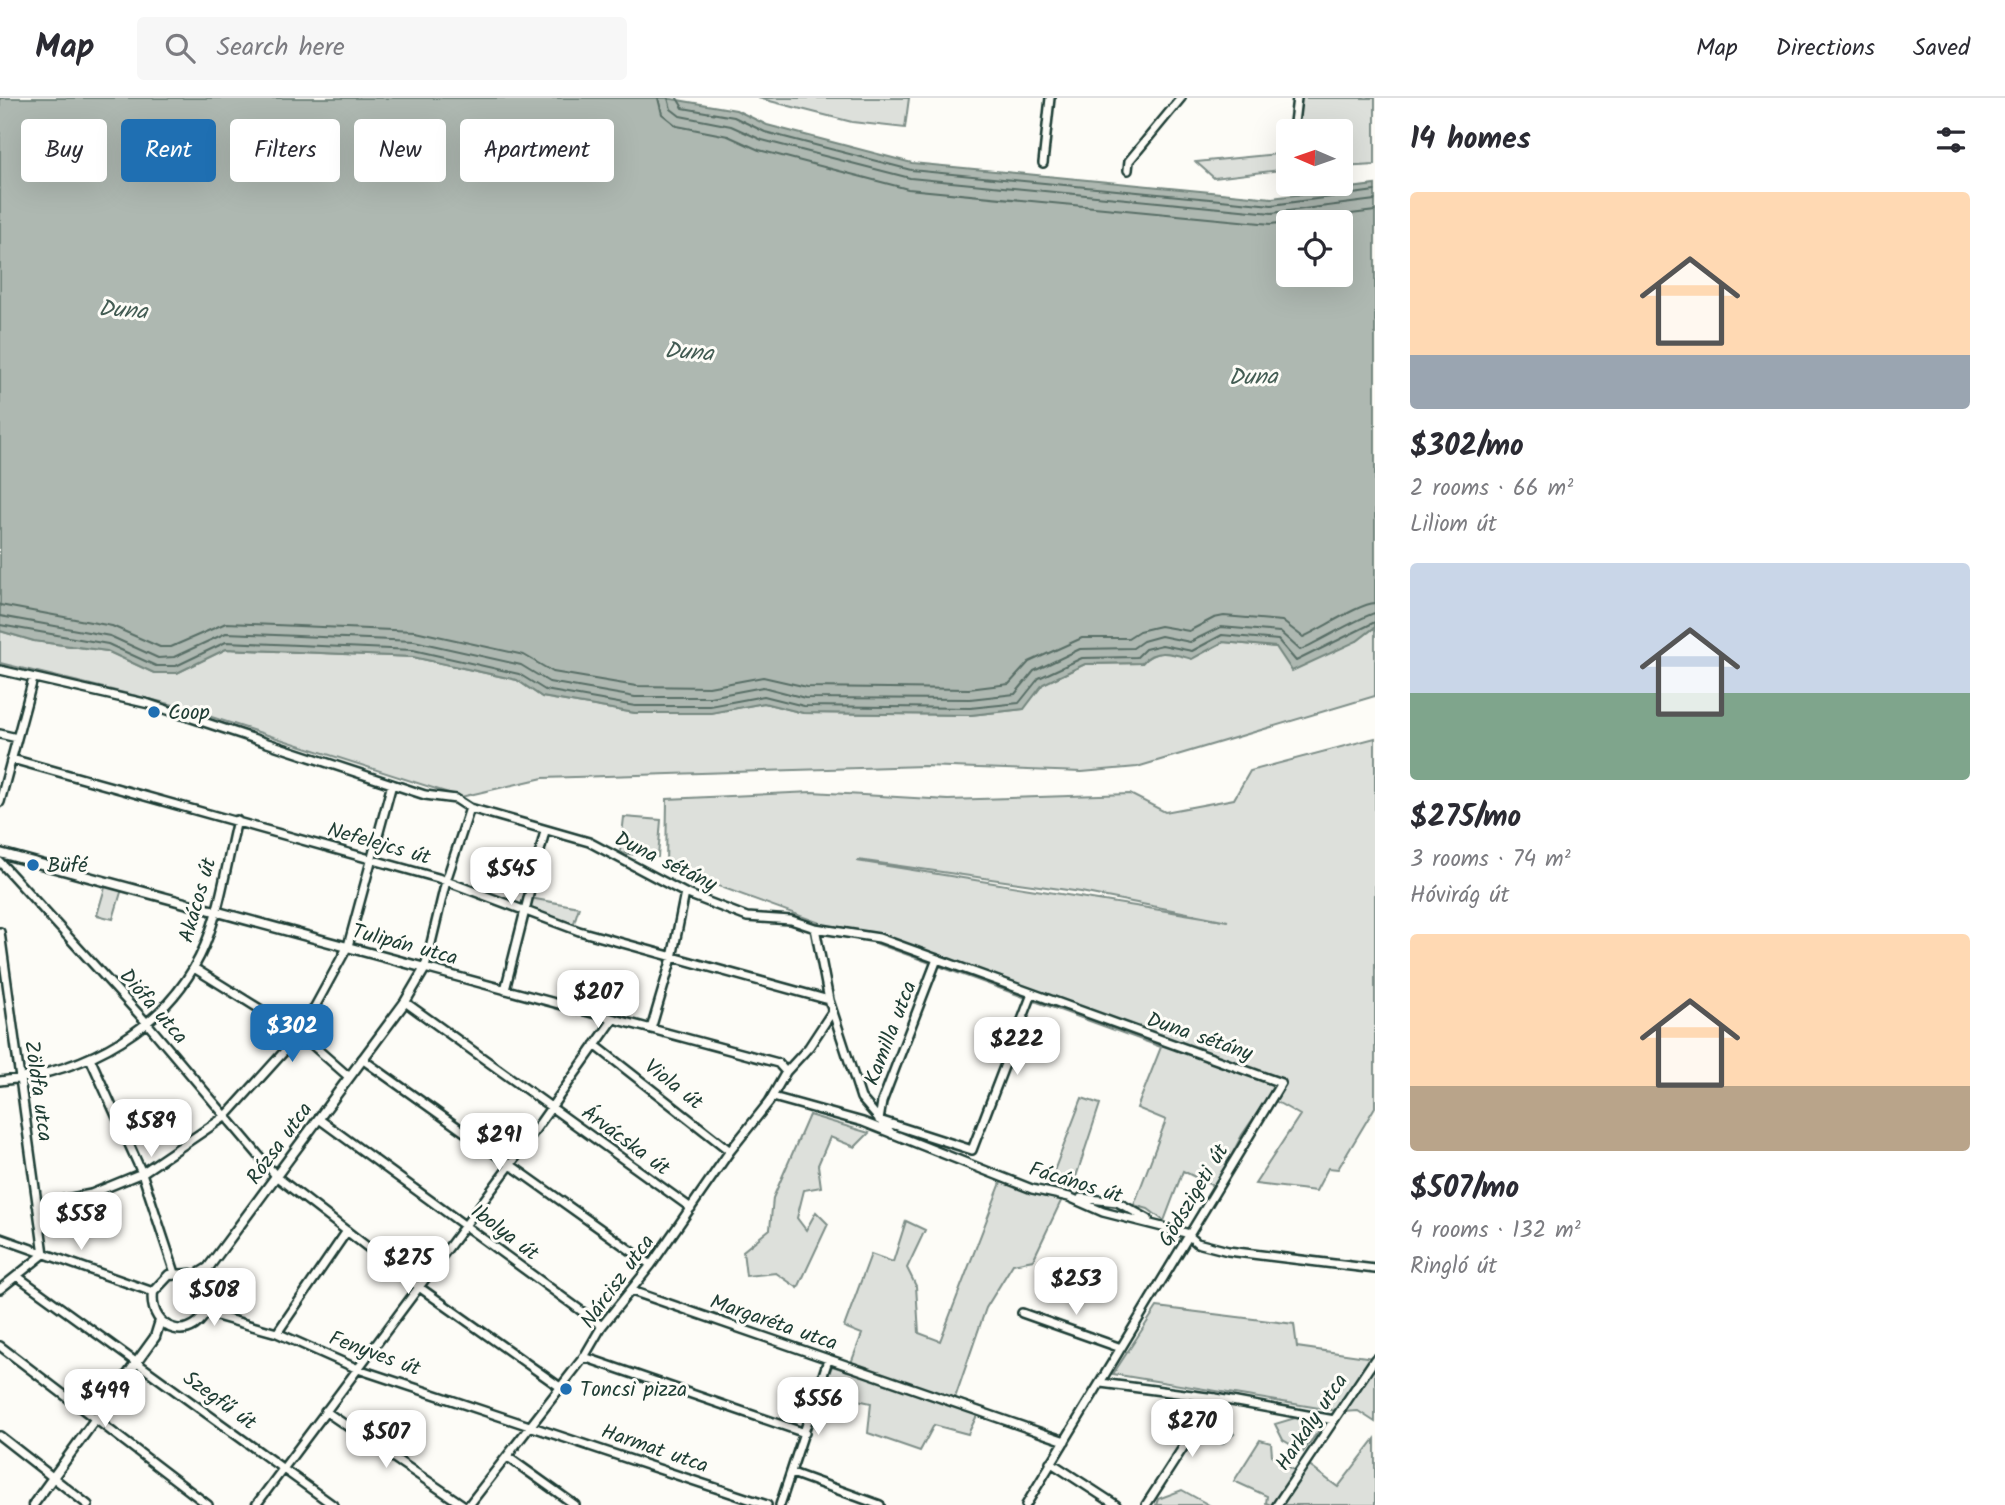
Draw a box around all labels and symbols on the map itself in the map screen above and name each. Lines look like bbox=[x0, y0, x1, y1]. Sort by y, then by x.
north arrow bbox=[1276, 119, 1353, 196]
water label: Duna bbox=[97, 291, 151, 331]
water label: Duna bbox=[663, 333, 717, 373]
water label: Duna bbox=[1228, 360, 1280, 396]
place label: Coop bbox=[168, 697, 210, 730]
marker: Coop bbox=[146, 704, 162, 720]
street label: Nefelejcs út bbox=[323, 814, 435, 875]
street label: Duna sétány bbox=[609, 823, 722, 901]
pin: $545 bbox=[470, 848, 552, 907]
place label: Büfé bbox=[47, 850, 88, 883]
street label: Akácos út bbox=[171, 853, 227, 947]
marker: Büfé bbox=[25, 857, 41, 873]
street label: Tulipán utca bbox=[348, 915, 461, 975]
street label: Diófa utca bbox=[110, 962, 195, 1052]
pin: $207 bbox=[557, 970, 639, 1030]
street label: Kamilla utca bbox=[856, 976, 927, 1091]
pin: $302 bbox=[251, 1004, 333, 1064]
street label: Duna sétány bbox=[1142, 1004, 1257, 1071]
pin: $222 bbox=[976, 1018, 1058, 1077]
street label: Zöldfa utca bbox=[14, 1039, 61, 1144]
street label: Viola út bbox=[636, 1051, 710, 1119]
street label: Rózsa utca bbox=[239, 1095, 322, 1192]
street label: Árvácska út bbox=[574, 1098, 677, 1185]
pin: $589 bbox=[110, 1100, 192, 1159]
pin: $291 bbox=[458, 1114, 540, 1173]
street label: Gödszigeti út bbox=[1150, 1137, 1239, 1254]
street label: Fácános út bbox=[1025, 1154, 1127, 1214]
pin: $558 bbox=[40, 1192, 122, 1252]
street label: Ibolya út bbox=[463, 1196, 546, 1271]
street label: Nárcisz utca bbox=[573, 1228, 664, 1336]
pin: $275 bbox=[367, 1236, 449, 1296]
pin: $253 bbox=[1035, 1258, 1117, 1317]
pin: $508 bbox=[173, 1268, 255, 1328]
street label: Margaréta utca bbox=[705, 1286, 842, 1361]
street label: Fenyves út bbox=[324, 1323, 426, 1387]
street label: Szegfű út bbox=[175, 1363, 264, 1440]
street label: Harkály utca bbox=[1267, 1367, 1357, 1478]
pin: $499 bbox=[64, 1370, 146, 1429]
place label: Toncsi pizza bbox=[580, 1374, 687, 1407]
pin: $556 bbox=[777, 1378, 859, 1437]
marker: Toncsi pizza bbox=[558, 1381, 574, 1397]
pin: $270 bbox=[1151, 1400, 1233, 1459]
pin: $507 bbox=[345, 1410, 427, 1470]
street label: Harmat utca bbox=[596, 1416, 713, 1483]

